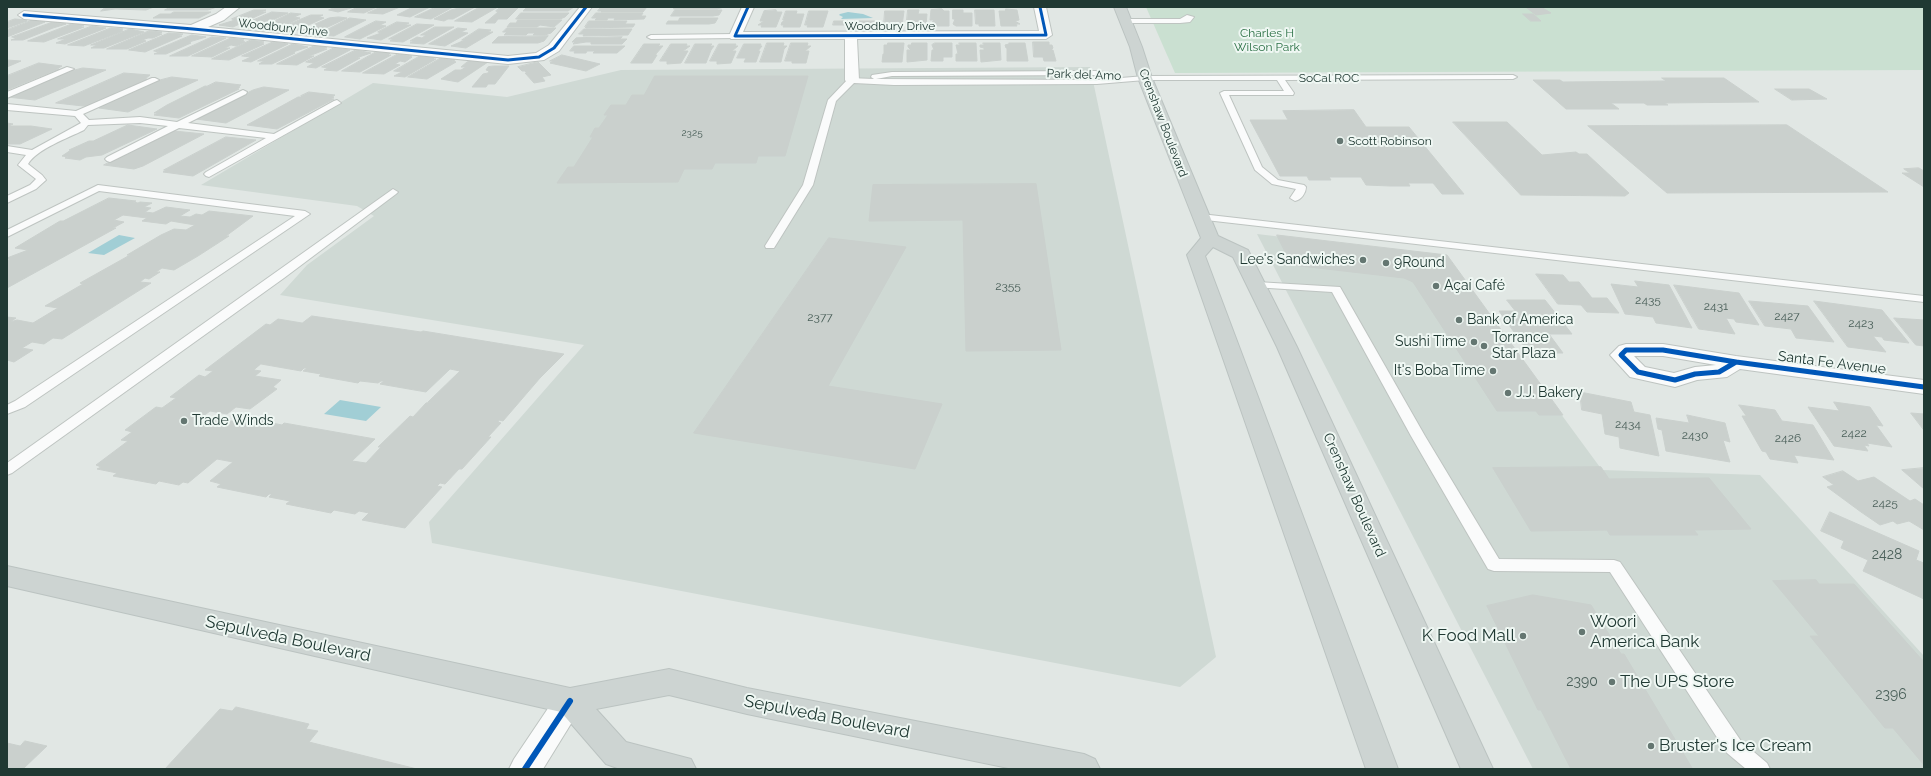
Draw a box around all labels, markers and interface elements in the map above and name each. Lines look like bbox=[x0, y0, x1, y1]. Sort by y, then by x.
street label: Woodbury Drive bbox=[237, 16, 329, 40]
street label: Woodbury Drive bbox=[845, 19, 935, 33]
park label: Charles H Wilson Park bbox=[1234, 26, 1300, 54]
street label: Park del Amo bbox=[1046, 67, 1122, 83]
street label: Crenshaw Boulevard bbox=[1136, 67, 1190, 179]
street label: SoCal ROC bbox=[1299, 71, 1359, 85]
house number: 2325 bbox=[681, 127, 703, 139]
place label: Scott Robinson bbox=[1348, 134, 1432, 148]
marker: Scott Robinson bbox=[1335, 136, 1345, 146]
place label: Lee's Sandwiches bbox=[1240, 252, 1355, 268]
marker: Lee's Sandwiches bbox=[1358, 255, 1368, 265]
place label: 9Round bbox=[1394, 255, 1445, 271]
marker: 9Round bbox=[1381, 258, 1391, 268]
place label: Açaí Café bbox=[1444, 278, 1505, 294]
house number: 2355 bbox=[995, 279, 1021, 293]
marker: Açaí Café bbox=[1431, 281, 1441, 291]
house number: 2435 bbox=[1635, 293, 1661, 307]
house number: 2431 bbox=[1704, 299, 1728, 313]
house number: 2427 bbox=[1774, 309, 1800, 323]
house number: 2377 bbox=[807, 310, 833, 324]
place label: Bank of America bbox=[1467, 312, 1573, 328]
marker: Bank of America bbox=[1454, 315, 1464, 325]
house number: 2423 bbox=[1848, 316, 1874, 330]
place label: Torrance Star Plaza bbox=[1492, 330, 1556, 362]
place label: Sushi Time bbox=[1395, 334, 1466, 350]
marker: Sushi Time bbox=[1469, 337, 1479, 347]
marker: Torrance Star Plaza bbox=[1479, 341, 1489, 351]
street label: Santa Fe Avenue bbox=[1777, 348, 1887, 378]
place label: It's Boba Time bbox=[1394, 363, 1485, 379]
marker: It's Boba Time bbox=[1488, 366, 1498, 376]
place label: J.J. Bakery bbox=[1516, 385, 1583, 401]
marker: J.J. Bakery bbox=[1503, 388, 1513, 398]
place label: Trade Winds bbox=[192, 413, 274, 429]
marker: Trade Winds bbox=[179, 416, 189, 426]
house number: 2434 bbox=[1615, 417, 1641, 431]
house number: 2422 bbox=[1841, 426, 1867, 440]
house number: 2430 bbox=[1682, 428, 1708, 442]
street label: Crenshaw Boulevard bbox=[1319, 430, 1389, 560]
house number: 2426 bbox=[1775, 431, 1801, 445]
house number: 2425 bbox=[1872, 496, 1898, 510]
house number: 2428 bbox=[1872, 547, 1902, 563]
street label: Sepulveda Boulevard bbox=[204, 612, 372, 666]
place label: Woori America Bank bbox=[1590, 612, 1699, 652]
place label: K Food Mall bbox=[1422, 626, 1515, 646]
marker: Woori America Bank bbox=[1577, 627, 1587, 637]
marker: K Food Mall bbox=[1518, 631, 1528, 641]
place label: The UPS Store bbox=[1620, 672, 1734, 692]
house number: 2390 bbox=[1566, 674, 1598, 690]
marker: The UPS Store bbox=[1607, 677, 1617, 687]
house number: 2396 bbox=[1875, 687, 1907, 703]
street label: Sepulveda Boulevard bbox=[742, 691, 912, 743]
place label: Bruster's Ice Cream bbox=[1659, 736, 1812, 756]
marker: Bruster's Ice Cream bbox=[1646, 741, 1656, 751]

